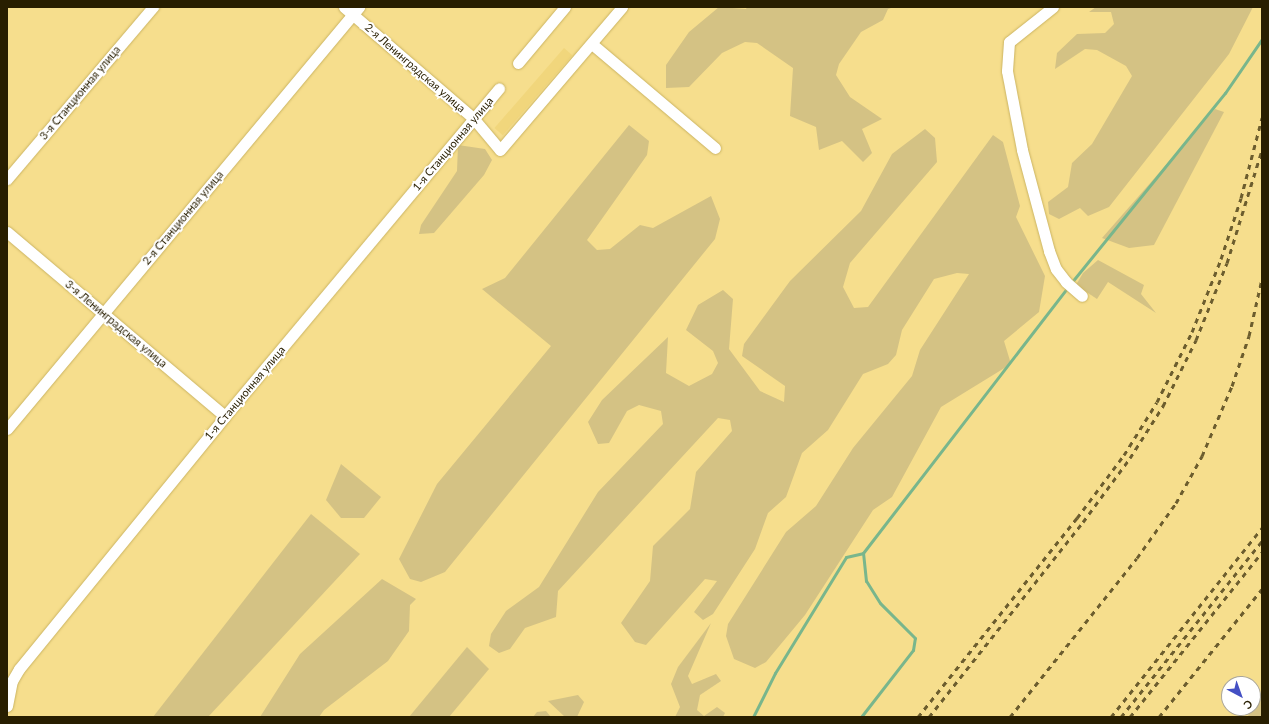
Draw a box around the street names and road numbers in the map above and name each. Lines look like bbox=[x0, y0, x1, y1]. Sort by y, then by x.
street label: 2-я Ленинградская улица bbox=[362, 21, 468, 115]
street label: 3-я Станционная улица bbox=[37, 43, 123, 143]
street label: 1-я Станционная улица bbox=[410, 94, 496, 194]
street label: 2-я Станционная улица bbox=[140, 168, 226, 268]
street label: 3-я Ленинградская улица bbox=[62, 278, 170, 370]
street label: 1-я Станционная улица bbox=[202, 343, 288, 443]

